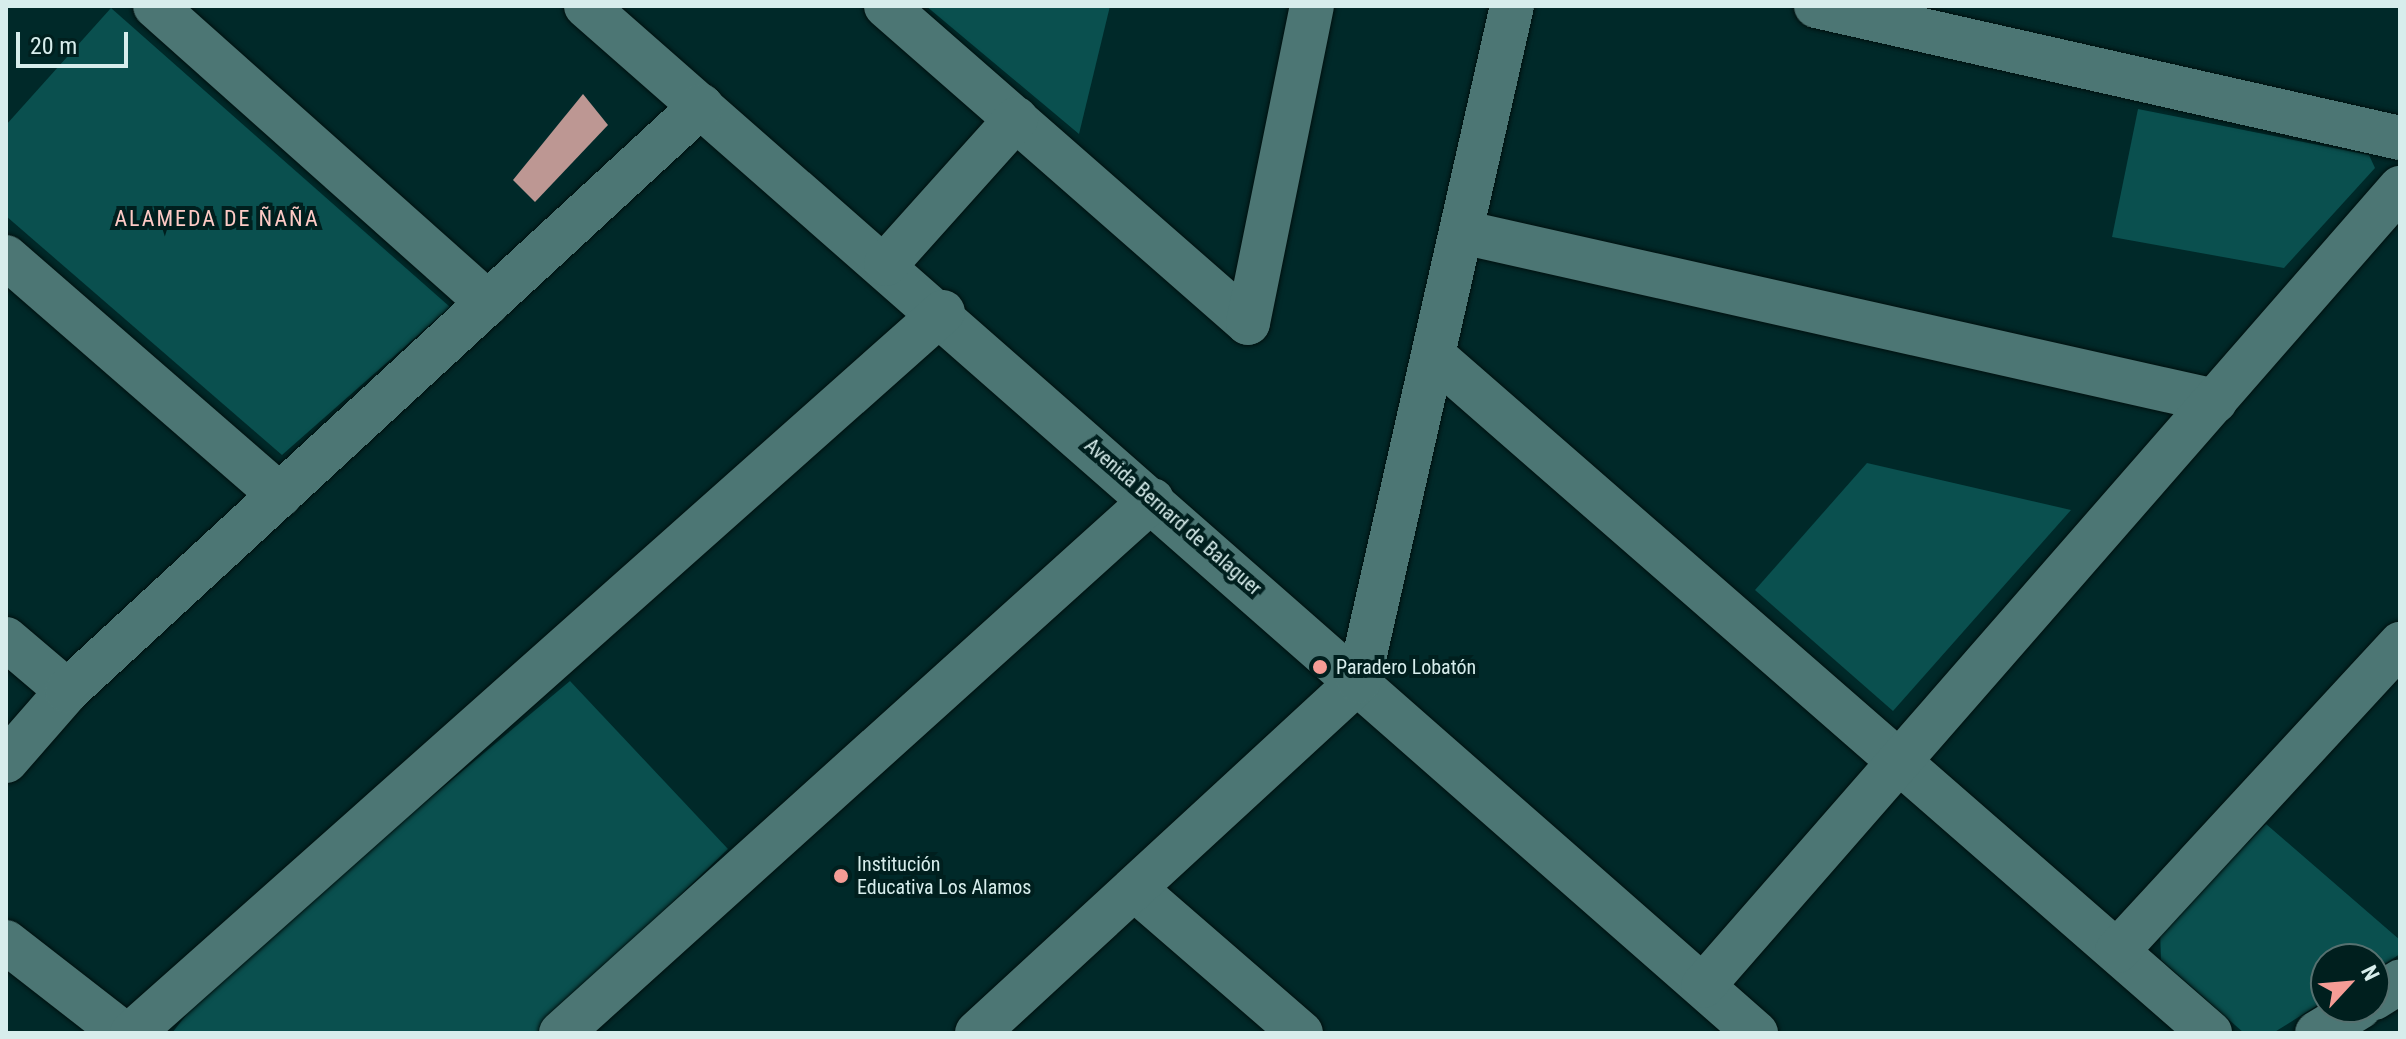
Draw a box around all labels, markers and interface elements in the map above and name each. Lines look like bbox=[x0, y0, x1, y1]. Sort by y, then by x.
scale bar bbox=[20, 16, 132, 66]
text: 20 m bbox=[30, 32, 77, 60]
district label: ALAMEDA DE ÑAÑA bbox=[114, 206, 320, 232]
street label: Avenida Bernard de Balaguer bbox=[1080, 434, 1266, 600]
place label: Paradero Lobatón bbox=[1336, 655, 1476, 679]
marker: Paradero Lobatón bbox=[1311, 658, 1329, 676]
place label: Institución Educativa Los Alamos bbox=[857, 852, 1031, 899]
marker: Institución Educativa Los Alamos bbox=[832, 867, 850, 885]
north arrow bbox=[2310, 943, 2390, 1023]
text: N bbox=[2356, 962, 2384, 985]

